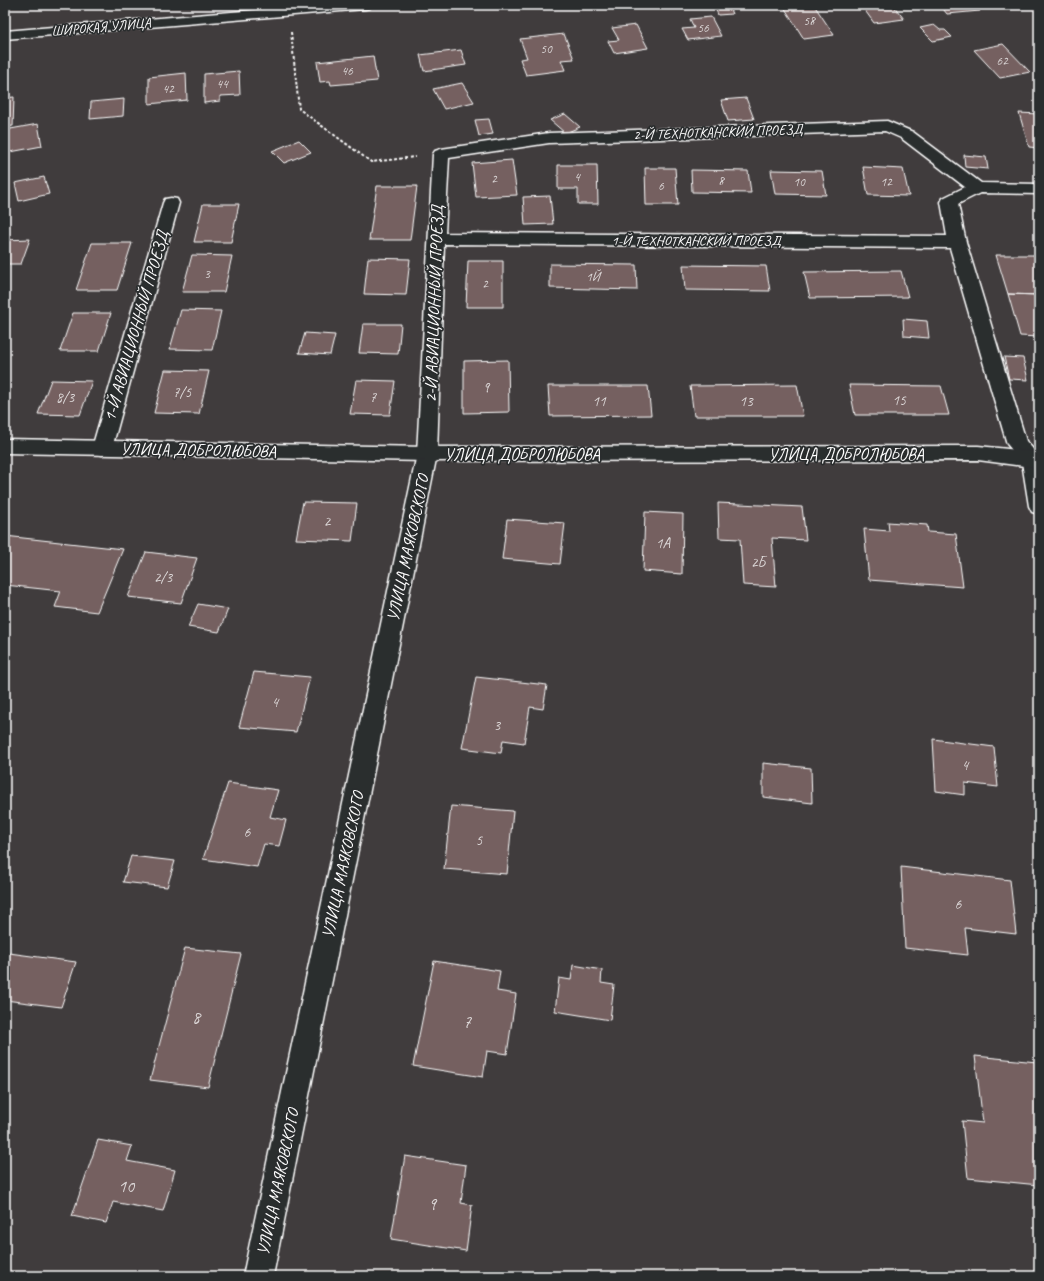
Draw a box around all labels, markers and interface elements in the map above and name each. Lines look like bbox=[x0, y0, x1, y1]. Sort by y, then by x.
house number: 58 bbox=[803, 13, 816, 29]
street label: ШИРОКАЯ УЛИЦА bbox=[51, 14, 152, 40]
house number: 56 bbox=[697, 20, 710, 36]
house number: 50 bbox=[540, 41, 553, 57]
house number: 62 bbox=[996, 53, 1009, 69]
house number: 46 bbox=[341, 63, 354, 79]
house number: 44 bbox=[216, 76, 229, 92]
house number: 42 bbox=[162, 81, 175, 97]
street label: 2-Й ТЕХНОТКАНСКИЙ ПРОЕЗД bbox=[633, 120, 805, 143]
house number: 4 bbox=[574, 169, 581, 185]
house number: 2 bbox=[491, 171, 498, 187]
house number: 8 bbox=[718, 173, 725, 189]
house number: 10 bbox=[793, 174, 806, 190]
house number: 12 bbox=[880, 174, 893, 190]
house number: 6 bbox=[658, 178, 665, 194]
street label: 2-Й АВИАЦИОННЫЙ ПРОЕЗД bbox=[420, 204, 448, 403]
street label: 1-Й АВИАЦИОННЫЙ ПРОЕЗД bbox=[99, 227, 174, 424]
street label: 1-Й ТЕХНОТКАНСКИЙ ПРОЕЗД bbox=[611, 232, 782, 249]
house number: 3 bbox=[204, 266, 211, 282]
house number: 1Й bbox=[586, 269, 603, 285]
house number: 2 bbox=[482, 276, 489, 292]
house number: 9 bbox=[483, 378, 491, 397]
house number: 7/5 bbox=[173, 383, 192, 402]
house number: 8/3 bbox=[56, 388, 75, 407]
house number: 7 bbox=[370, 388, 378, 407]
house number: 15 bbox=[892, 391, 907, 410]
house number: 11 bbox=[592, 392, 607, 411]
house number: 13 bbox=[739, 392, 754, 411]
street label: УЛИЦА ДОБРОЛЮБОВА bbox=[120, 438, 276, 462]
street label: УЛИЦА ДОБРОЛЮБОВА bbox=[444, 444, 600, 465]
street label: УЛИЦА ДОБРОЛЮБОВА bbox=[768, 444, 924, 465]
street label: УЛИЦА МАЯКОВСКОГО bbox=[382, 471, 434, 623]
house number: 2 bbox=[324, 512, 332, 531]
house number: 1А bbox=[656, 534, 672, 553]
house number: 2Б bbox=[751, 553, 768, 572]
house number: 2/3 bbox=[154, 568, 173, 587]
house number: 4 bbox=[272, 693, 280, 712]
house number: 3 bbox=[494, 716, 502, 735]
house number: 4 bbox=[962, 756, 970, 775]
street label: УЛИЦА МАЯКОВСКОГО bbox=[317, 788, 369, 940]
house number: 6 bbox=[244, 823, 252, 842]
house number: 5 bbox=[476, 831, 484, 850]
house number: 6 bbox=[955, 895, 963, 914]
house number: 8 bbox=[192, 1006, 202, 1028]
house number: 7 bbox=[463, 1011, 472, 1033]
street label: УЛИЦА МАЯКОВСКОГО bbox=[252, 1105, 304, 1257]
house number: 10 bbox=[118, 1175, 136, 1197]
house number: 9 bbox=[428, 1193, 438, 1215]

